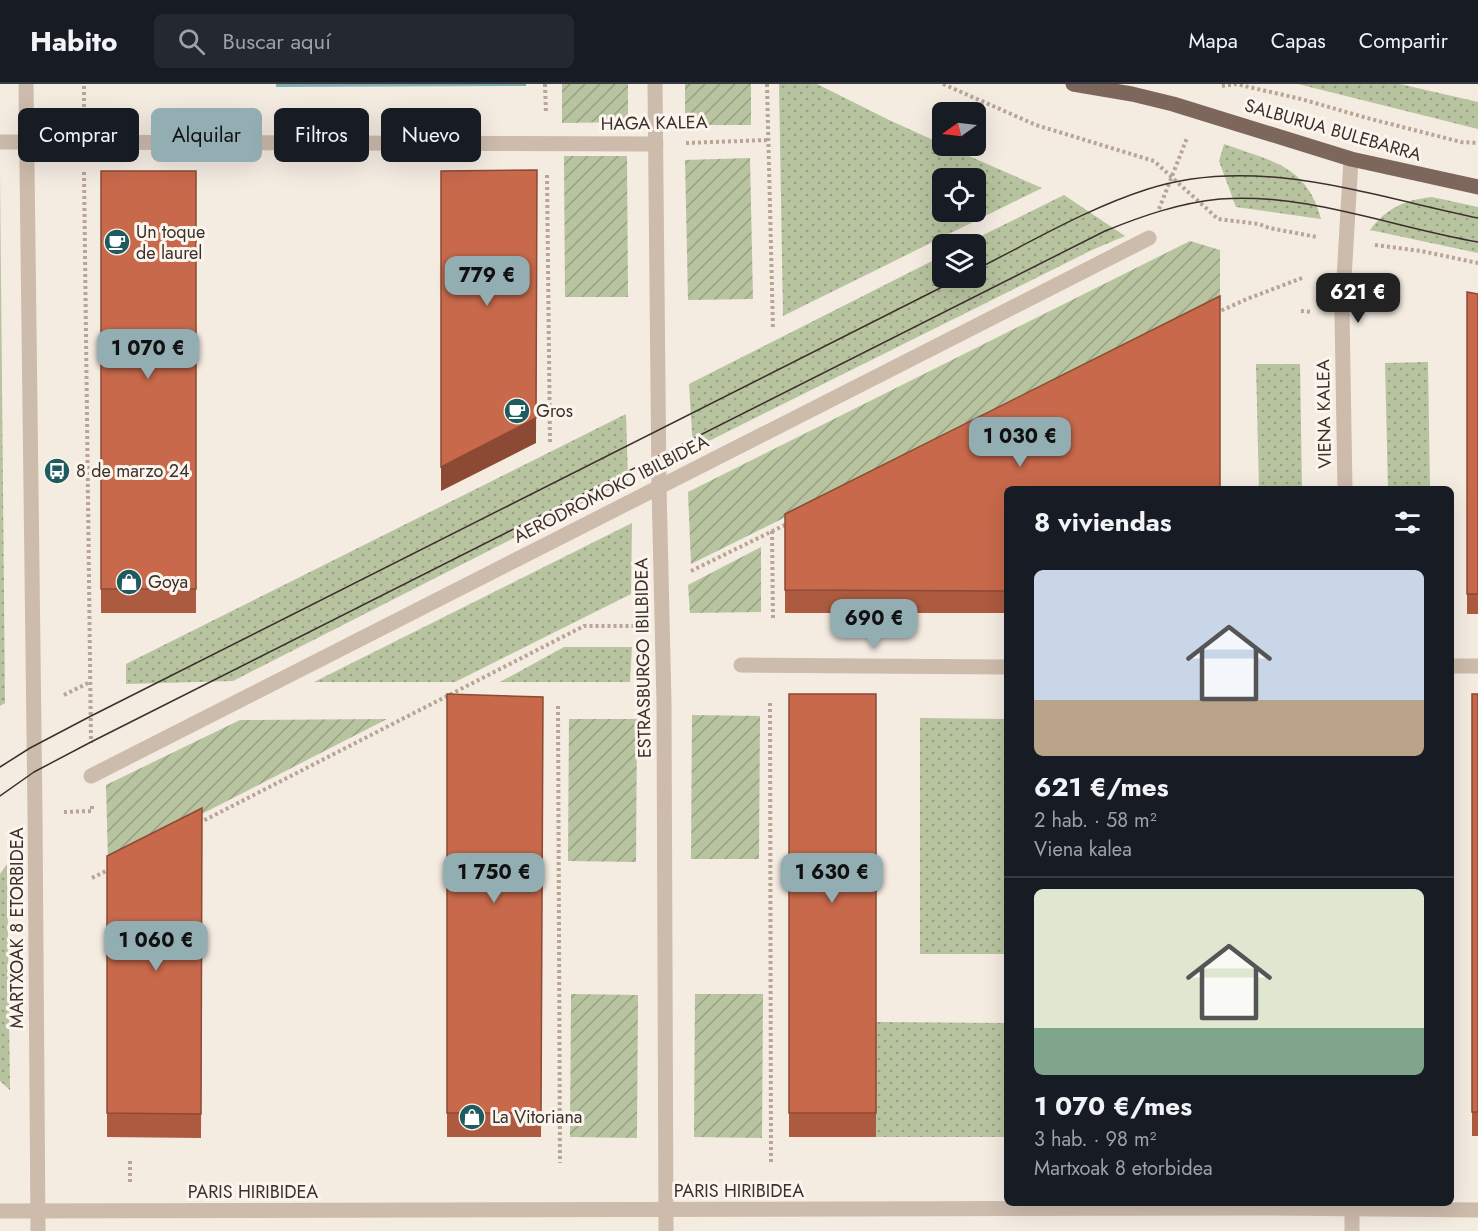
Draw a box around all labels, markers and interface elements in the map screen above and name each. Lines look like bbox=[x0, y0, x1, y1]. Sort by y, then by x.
search box bbox=[154, 14, 574, 68]
text: Habito bbox=[30, 21, 118, 62]
icon: search bbox=[175, 25, 208, 58]
text: Buscar aquí bbox=[223, 25, 331, 57]
text: Mapa bbox=[1189, 26, 1238, 56]
text: Capas bbox=[1271, 26, 1326, 56]
text: Compartir bbox=[1359, 26, 1448, 56]
street label: SALBURUA BULEBARRA bbox=[1242, 92, 1425, 168]
north arrow bbox=[932, 102, 986, 156]
map controls bbox=[932, 102, 986, 288]
chip: Comprar bbox=[18, 108, 139, 162]
chip: Alquilar bbox=[151, 108, 262, 162]
chip: Filtros bbox=[274, 108, 369, 162]
chip: Nuevo bbox=[381, 108, 481, 162]
street label: HAGA KALEA bbox=[600, 109, 708, 137]
button: locate bbox=[932, 168, 986, 222]
place label: Un toque de laurel bbox=[136, 219, 205, 266]
cafe icon: Un toque de laurel bbox=[102, 227, 132, 257]
button: layers bbox=[932, 234, 986, 288]
pin: 779 € bbox=[445, 256, 529, 307]
text: 779 € bbox=[459, 261, 515, 290]
pin: 621 € bbox=[1316, 273, 1400, 324]
text: 621 € bbox=[1330, 278, 1386, 307]
pin: 1 070 € bbox=[93, 329, 203, 380]
text: 1 070 € bbox=[111, 334, 185, 363]
street label: VIENA KALEA bbox=[1310, 359, 1338, 469]
cafe icon: Gros bbox=[502, 396, 532, 426]
place label: Gros bbox=[536, 398, 573, 424]
pin: 1 030 € bbox=[965, 417, 1075, 468]
text: 1 030 € bbox=[983, 422, 1057, 451]
street label: AERODROMOKO IBILBIDEA bbox=[509, 428, 713, 550]
bus stop icon: 8 de marzo 24 bbox=[42, 456, 72, 486]
place label: 8 de marzo 24 bbox=[76, 458, 190, 484]
text: 8 viviendas bbox=[1034, 503, 1172, 541]
icon: filters bbox=[1391, 506, 1424, 539]
street label: ESTRASBURGO IBILBIDEA bbox=[628, 557, 658, 758]
shop icon: Goya bbox=[114, 567, 144, 597]
place label: Goya bbox=[148, 569, 188, 595]
pin: 690 € bbox=[832, 599, 916, 650]
text: 690 € bbox=[844, 604, 904, 633]
icon: home bbox=[1175, 609, 1283, 717]
text: 621 €/mes bbox=[1034, 768, 1169, 806]
text: 2 hab. · 58 m² bbox=[1034, 806, 1157, 835]
street label: MARTXOAK 8 ETORBIDEA bbox=[4, 827, 30, 1029]
text: Viena kalea bbox=[1034, 835, 1132, 864]
pin: 1 750 € bbox=[439, 853, 549, 904]
pin: 1 630 € bbox=[777, 853, 887, 904]
text: 1 750 € bbox=[457, 858, 531, 887]
text: 1 630 € bbox=[795, 858, 869, 887]
pin: 1 060 € bbox=[101, 921, 211, 972]
text: 1 060 € bbox=[118, 926, 194, 955]
icon: home bbox=[1175, 928, 1283, 1036]
text: 1 070 €/mes bbox=[1034, 1087, 1192, 1125]
shop icon: La Vitoriana bbox=[457, 1102, 487, 1132]
place label: La Vitoriana bbox=[492, 1104, 583, 1130]
text: 3 hab. · 98 m² bbox=[1034, 1125, 1156, 1154]
text: Martxoak 8 etorbidea bbox=[1034, 1154, 1213, 1183]
street label: PARIS HIRIBIDEA bbox=[674, 1178, 804, 1204]
street label: PARIS HIRIBIDEA bbox=[188, 1179, 318, 1205]

